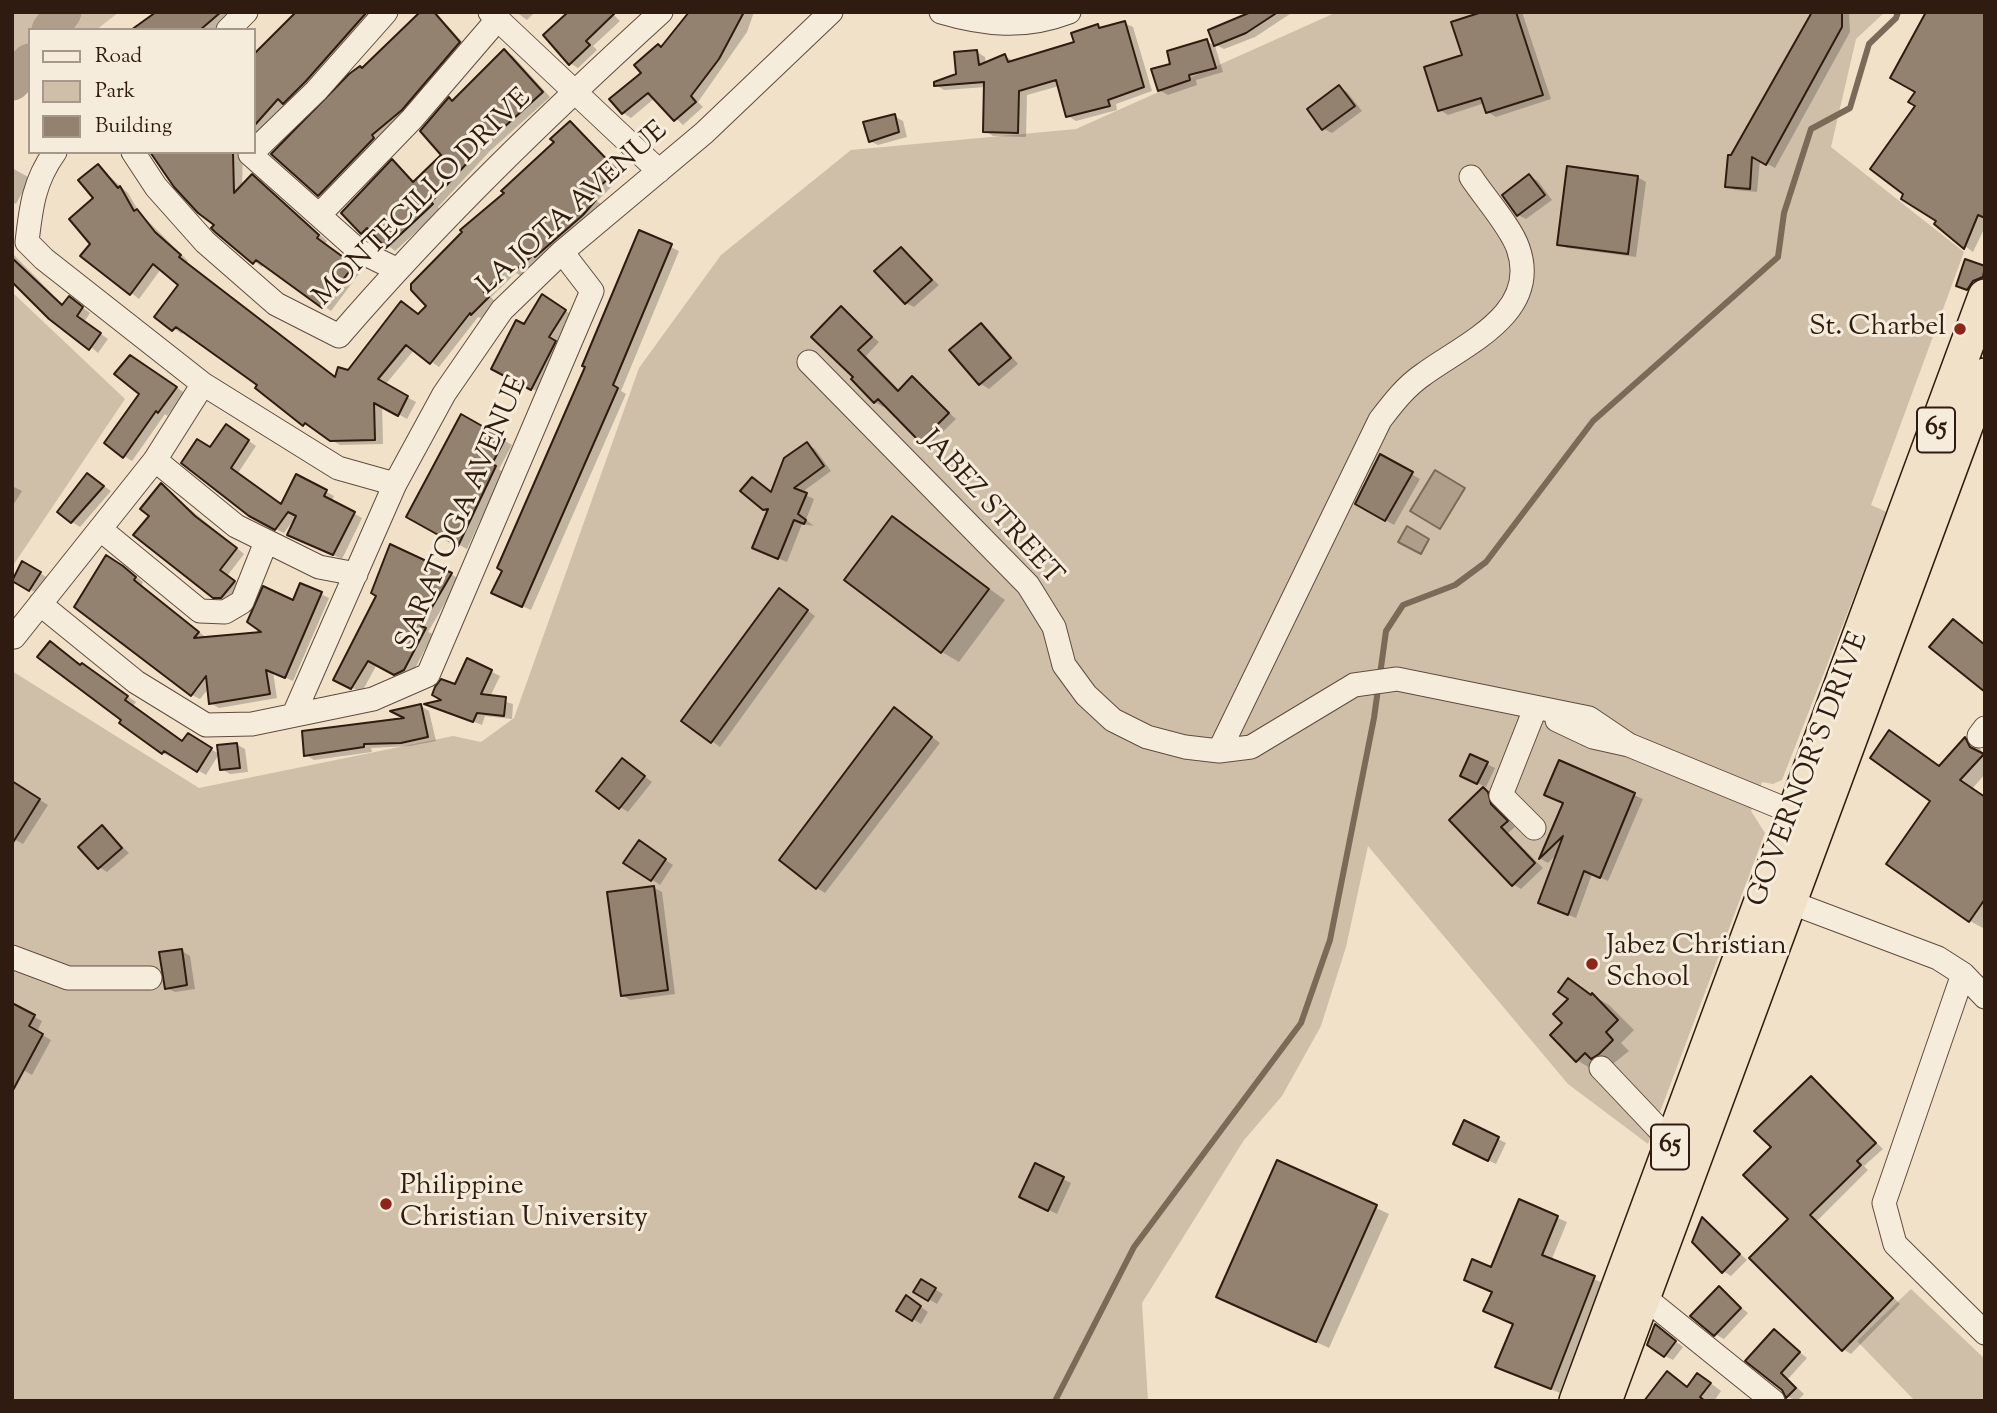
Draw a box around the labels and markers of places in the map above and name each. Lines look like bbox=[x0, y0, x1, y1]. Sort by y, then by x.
place label: St. Charbel bbox=[1809, 312, 1946, 346]
marker: St. Charbel bbox=[1952, 321, 1968, 337]
place label: Jabez Christian School bbox=[1606, 931, 1787, 997]
marker: Jabez Christian School bbox=[1584, 956, 1600, 972]
place label: Philippine Christian University bbox=[400, 1171, 648, 1237]
marker: Philippine Christian University bbox=[378, 1196, 394, 1212]

